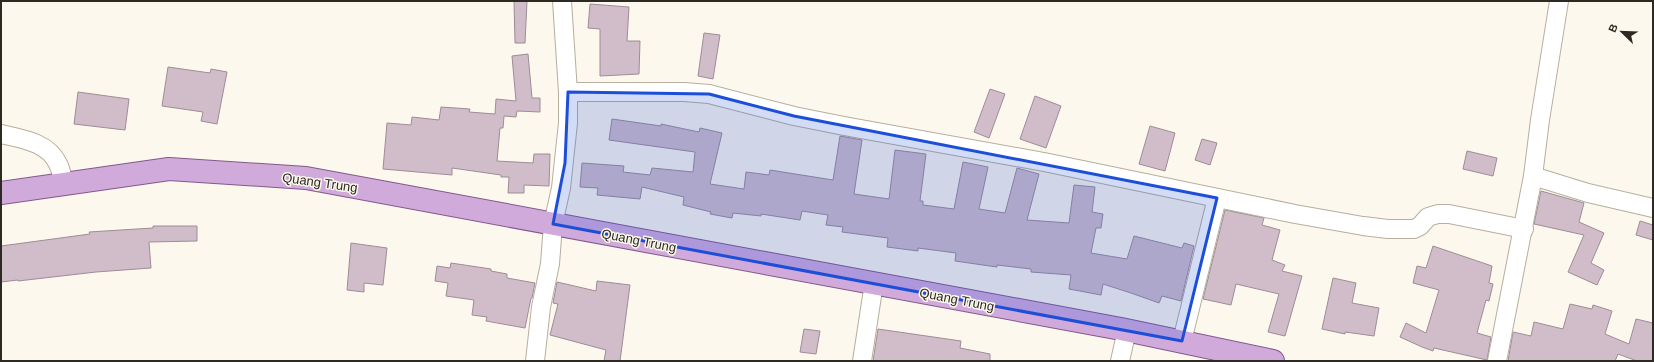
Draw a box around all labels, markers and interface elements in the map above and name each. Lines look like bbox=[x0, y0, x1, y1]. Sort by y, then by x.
north arrow bbox=[1602, 12, 1642, 52]
text: B bbox=[1606, 22, 1620, 34]
street label: Quang Trung bbox=[281, 170, 359, 195]
street label: Quang Trung bbox=[600, 226, 678, 255]
street label: Quang Trung bbox=[918, 285, 996, 314]

